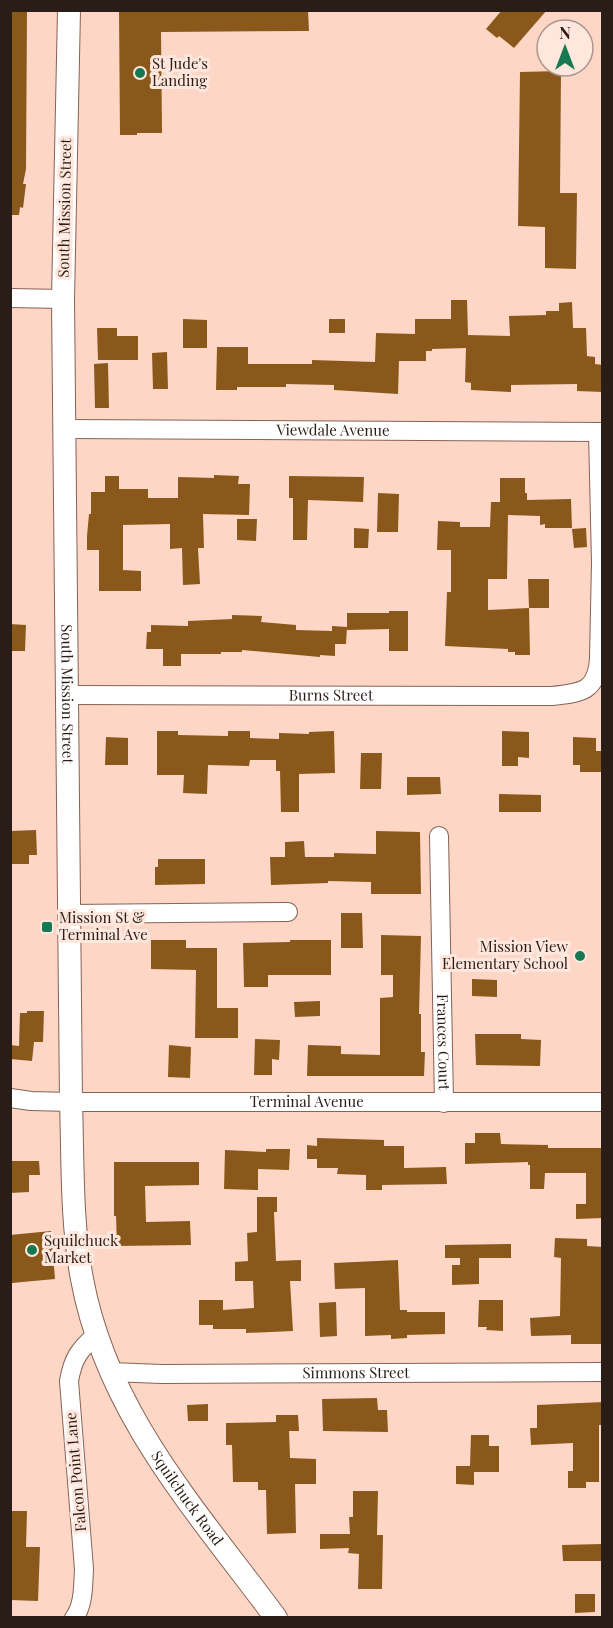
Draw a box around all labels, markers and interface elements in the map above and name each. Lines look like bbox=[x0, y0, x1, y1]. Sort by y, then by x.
north arrow bbox=[535, 18, 595, 78]
text: N bbox=[559, 22, 571, 43]
place label: St Jude's Landing bbox=[152, 53, 208, 90]
marker: St Jude's Landing bbox=[133, 66, 147, 80]
street label: South Mission Street bbox=[53, 137, 75, 278]
street label: Viewdale Avenue bbox=[275, 419, 390, 440]
street label: South Mission Street bbox=[57, 624, 79, 764]
street label: Burns Street bbox=[289, 684, 374, 705]
place label: Mission St & Terminal Ave bbox=[59, 907, 148, 944]
marker: Mission St & Terminal Ave bbox=[40, 920, 54, 934]
place label: Mission View Elementary School bbox=[442, 936, 568, 973]
marker: Mission View Elementary School bbox=[573, 949, 587, 963]
street label: Frances Court bbox=[433, 994, 455, 1091]
street label: Terminal Avenue bbox=[250, 1091, 364, 1111]
place label: Squilchuck Market bbox=[44, 1230, 119, 1267]
marker: Squilchuck Market bbox=[25, 1243, 39, 1257]
street label: Simmons Street bbox=[302, 1362, 410, 1382]
street label: Falcon Point Lane bbox=[60, 1411, 90, 1533]
street label: Squilchuck Road bbox=[147, 1447, 229, 1549]

